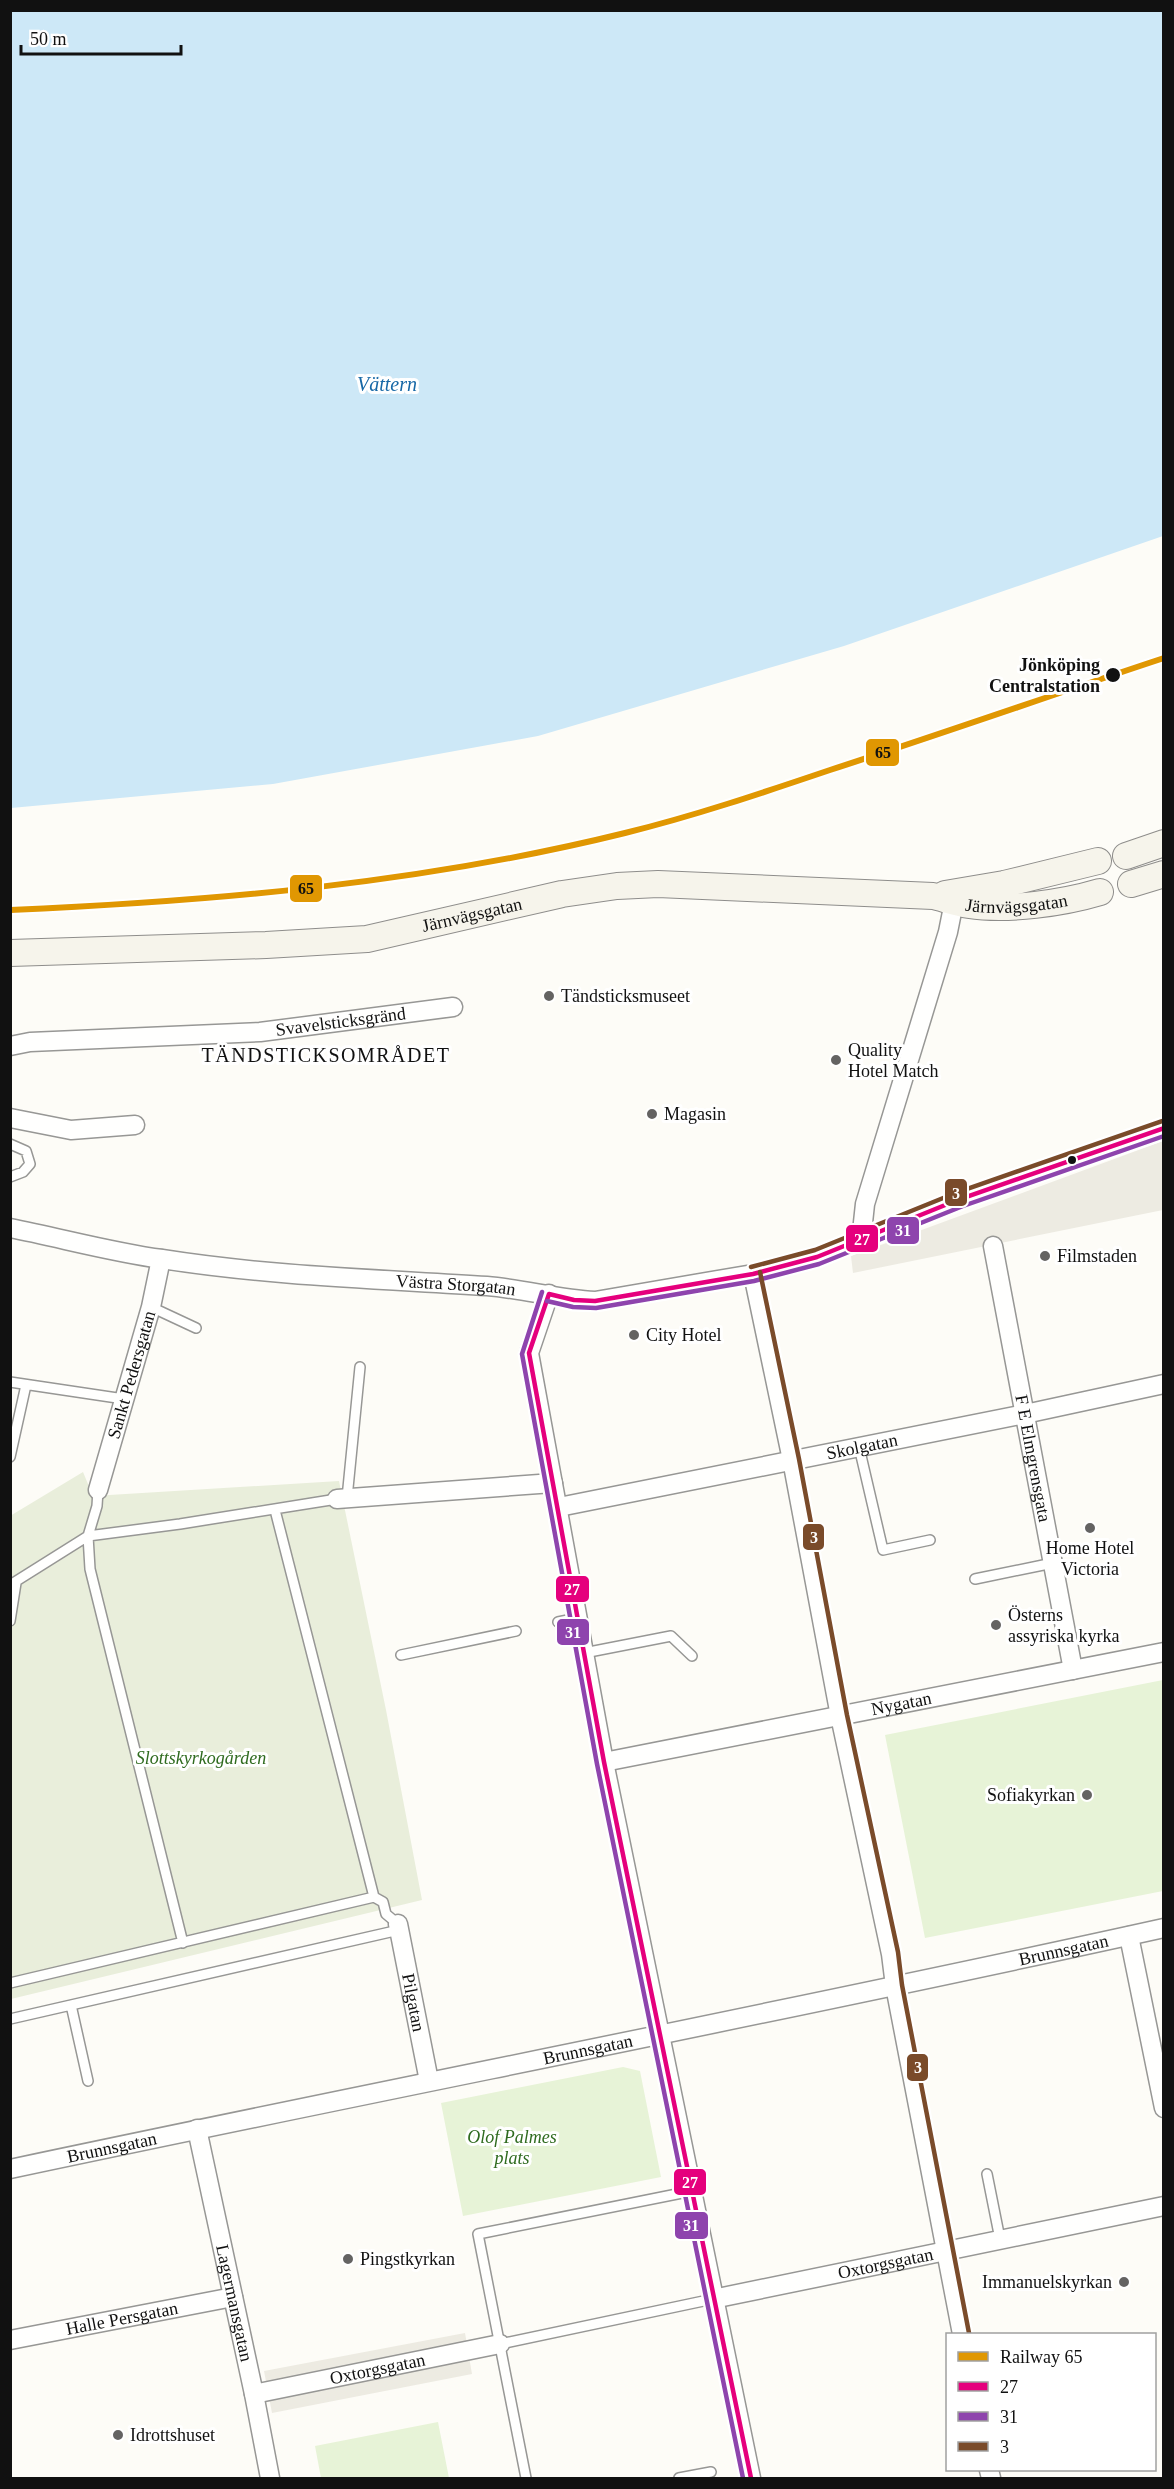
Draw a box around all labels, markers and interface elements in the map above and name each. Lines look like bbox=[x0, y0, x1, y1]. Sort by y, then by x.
scale bar bbox=[21, 18, 182, 56]
text: 50 m bbox=[30, 29, 67, 49]
water label: Vättern bbox=[357, 373, 417, 395]
place label: Jönköping Centralstation bbox=[989, 655, 1100, 696]
marker: Jönköping Centralstation bbox=[1104, 666, 1122, 684]
line badge: 65 bbox=[865, 738, 900, 767]
text: 65 bbox=[875, 744, 891, 761]
line badge: 65 bbox=[289, 874, 323, 903]
text: 65 bbox=[298, 880, 314, 897]
street label: Järnvägsgatan bbox=[964, 890, 1069, 917]
street label: Järnvägsgatan bbox=[420, 894, 524, 936]
place label: Tändsticksmuseet bbox=[561, 986, 690, 1006]
marker: Tändsticksmuseet bbox=[542, 989, 556, 1003]
street label: Svavelsticksgränd bbox=[274, 1003, 407, 1040]
place label: Quality Hotel Match bbox=[848, 1040, 938, 1081]
district label: TÄNDSTICKSOMRÅDET bbox=[202, 1044, 450, 1066]
marker: Quality Hotel Match bbox=[829, 1053, 843, 1067]
place label: Magasin bbox=[664, 1104, 726, 1124]
marker: Magasin bbox=[645, 1107, 659, 1121]
unlabelled marker bbox=[1066, 1154, 1078, 1166]
line badge: 3 bbox=[944, 1178, 968, 1207]
text: 3 bbox=[952, 1185, 960, 1202]
line badge: 31 bbox=[886, 1216, 920, 1245]
text: 31 bbox=[895, 1222, 911, 1239]
line badge: 27 bbox=[845, 1224, 879, 1253]
text: 27 bbox=[854, 1231, 870, 1248]
place label: Filmstaden bbox=[1057, 1246, 1137, 1266]
marker: Filmstaden bbox=[1038, 1249, 1052, 1263]
street label: Västra Storgatan bbox=[395, 1271, 517, 1299]
street label: Sankt Pedersgatan bbox=[103, 1308, 159, 1441]
place label: City Hotel bbox=[646, 1325, 722, 1345]
marker: City Hotel bbox=[627, 1328, 641, 1342]
street label: F E Elmgrensgata bbox=[1011, 1393, 1055, 1524]
street label: Skolgatan bbox=[825, 1430, 899, 1463]
marker: Home Hotel Victoria bbox=[1083, 1521, 1097, 1535]
line badge: 3 bbox=[802, 1523, 825, 1551]
text: 3 bbox=[810, 1529, 818, 1546]
place label: Home Hotel Victoria bbox=[1046, 1538, 1134, 1579]
line badge: 27 bbox=[555, 1575, 590, 1603]
text: 27 bbox=[564, 1581, 580, 1598]
place label: Österns assyriska kyrka bbox=[1008, 1605, 1119, 1646]
line badge: 31 bbox=[556, 1618, 590, 1646]
marker: Österns assyriska kyrka bbox=[989, 1618, 1003, 1632]
text: 31 bbox=[565, 1624, 581, 1641]
street label: Nygatan bbox=[869, 1688, 933, 1719]
park label: Slottskyrkogården bbox=[136, 1748, 266, 1768]
place label: Sofiakyrkan bbox=[987, 1785, 1075, 1805]
marker: Sofiakyrkan bbox=[1080, 1788, 1094, 1802]
street label: Brunnsgatan bbox=[1017, 1931, 1110, 1969]
street label: Pilgatan bbox=[398, 1972, 429, 2033]
street label: Brunnsgatan bbox=[541, 2031, 634, 2068]
line badge: 3 bbox=[906, 2053, 929, 2082]
text: 3 bbox=[914, 2059, 922, 2076]
park label: Olof Palmes plats bbox=[467, 2127, 557, 2168]
street label: Brunnsgatan bbox=[65, 2128, 158, 2167]
line badge: 27 bbox=[673, 2168, 707, 2196]
text: 27 bbox=[682, 2174, 698, 2191]
line badge: 31 bbox=[674, 2211, 709, 2240]
text: 31 bbox=[683, 2217, 699, 2234]
street label: Lagermansgatan bbox=[212, 2243, 257, 2363]
street label: Oxtorgsgatan bbox=[836, 2244, 935, 2283]
place label: Pingstkyrkan bbox=[360, 2249, 455, 2269]
marker: Pingstkyrkan bbox=[341, 2252, 355, 2266]
place label: Immanuelskyrkan bbox=[982, 2272, 1112, 2292]
marker: Immanuelskyrkan bbox=[1117, 2275, 1131, 2289]
street label: Halle Persgatan bbox=[64, 2298, 180, 2339]
legend bbox=[946, 2333, 1156, 2471]
text: Railway 65 bbox=[1000, 2347, 1083, 2367]
street label: Oxtorgsgatan bbox=[328, 2349, 427, 2388]
text: 27 bbox=[1000, 2377, 1018, 2397]
text: 31 bbox=[1000, 2407, 1018, 2427]
place label: Idrottshuset bbox=[130, 2425, 215, 2445]
marker: Idrottshuset bbox=[111, 2428, 125, 2442]
text: 3 bbox=[1000, 2437, 1009, 2457]

